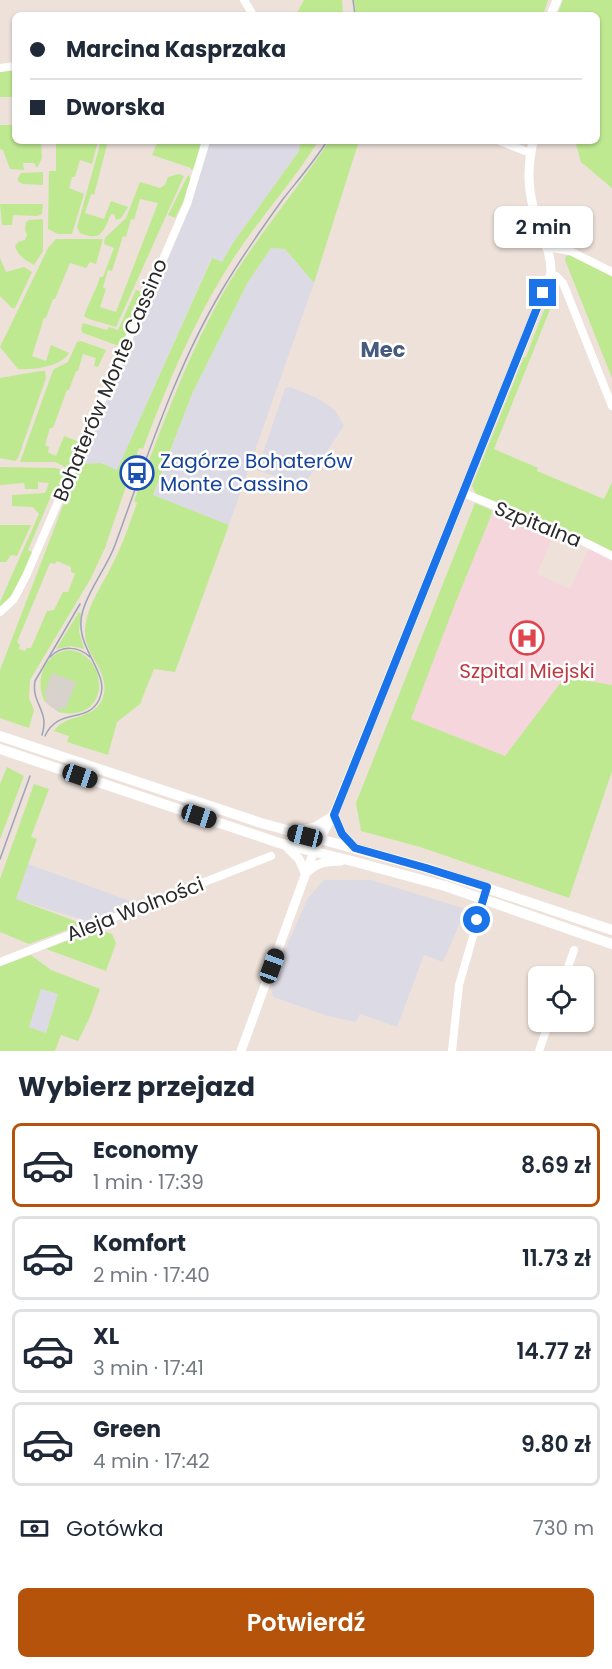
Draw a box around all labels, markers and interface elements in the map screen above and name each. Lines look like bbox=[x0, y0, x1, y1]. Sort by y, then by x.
text: Marcina Kasprzaka bbox=[66, 34, 286, 65]
text: Dworska bbox=[66, 92, 165, 123]
callout: 2 min bbox=[494, 206, 592, 248]
text: 2 min bbox=[516, 213, 571, 241]
street label: Bohaterów Monte Cassino bbox=[46, 254, 174, 506]
route end bbox=[529, 279, 556, 306]
district label: Mec bbox=[361, 335, 406, 364]
place label: Zagórze Bohaterów Monte Cassino bbox=[160, 447, 353, 498]
bus stop icon: Zagórze Bohaterów Monte Cassino bbox=[119, 455, 155, 491]
street label: Szpitalna bbox=[490, 494, 586, 554]
hospital icon: Szpital Miejski bbox=[509, 620, 545, 656]
place label: Szpital Miejski bbox=[459, 657, 595, 685]
car bbox=[60, 762, 100, 790]
car bbox=[179, 802, 219, 830]
car bbox=[285, 823, 325, 849]
street label: Aleja Wolności bbox=[62, 870, 208, 948]
route start bbox=[463, 906, 490, 933]
car bbox=[257, 946, 287, 986]
map controls bbox=[528, 966, 594, 1032]
button: locate bbox=[528, 966, 594, 1032]
text: Wybierz przejazd bbox=[18, 1068, 255, 1105]
text: Economy bbox=[93, 1135, 198, 1166]
icon: car bbox=[21, 1138, 75, 1192]
text: 8.69 zł bbox=[521, 1150, 591, 1181]
text: 1 min · 17:39 bbox=[93, 1168, 204, 1196]
text: Komfort bbox=[93, 1228, 186, 1259]
icon: car bbox=[21, 1231, 75, 1285]
text: 11.73 zł bbox=[522, 1243, 591, 1274]
text: 2 min · 17:40 bbox=[93, 1261, 210, 1289]
text: XL bbox=[93, 1321, 119, 1352]
icon: car bbox=[21, 1324, 75, 1378]
text: 14.77 zł bbox=[516, 1336, 591, 1367]
text: 3 min · 17:41 bbox=[93, 1354, 204, 1382]
text: Green bbox=[93, 1414, 161, 1445]
icon: car bbox=[21, 1417, 75, 1471]
text: 9.80 zł bbox=[521, 1429, 591, 1460]
text: 4 min · 17:42 bbox=[93, 1447, 210, 1475]
icon: cash bbox=[18, 1512, 51, 1545]
text: Gotówka bbox=[66, 1513, 164, 1544]
text: 730 m bbox=[533, 1514, 594, 1542]
button: Potwierdź bbox=[18, 1588, 594, 1657]

